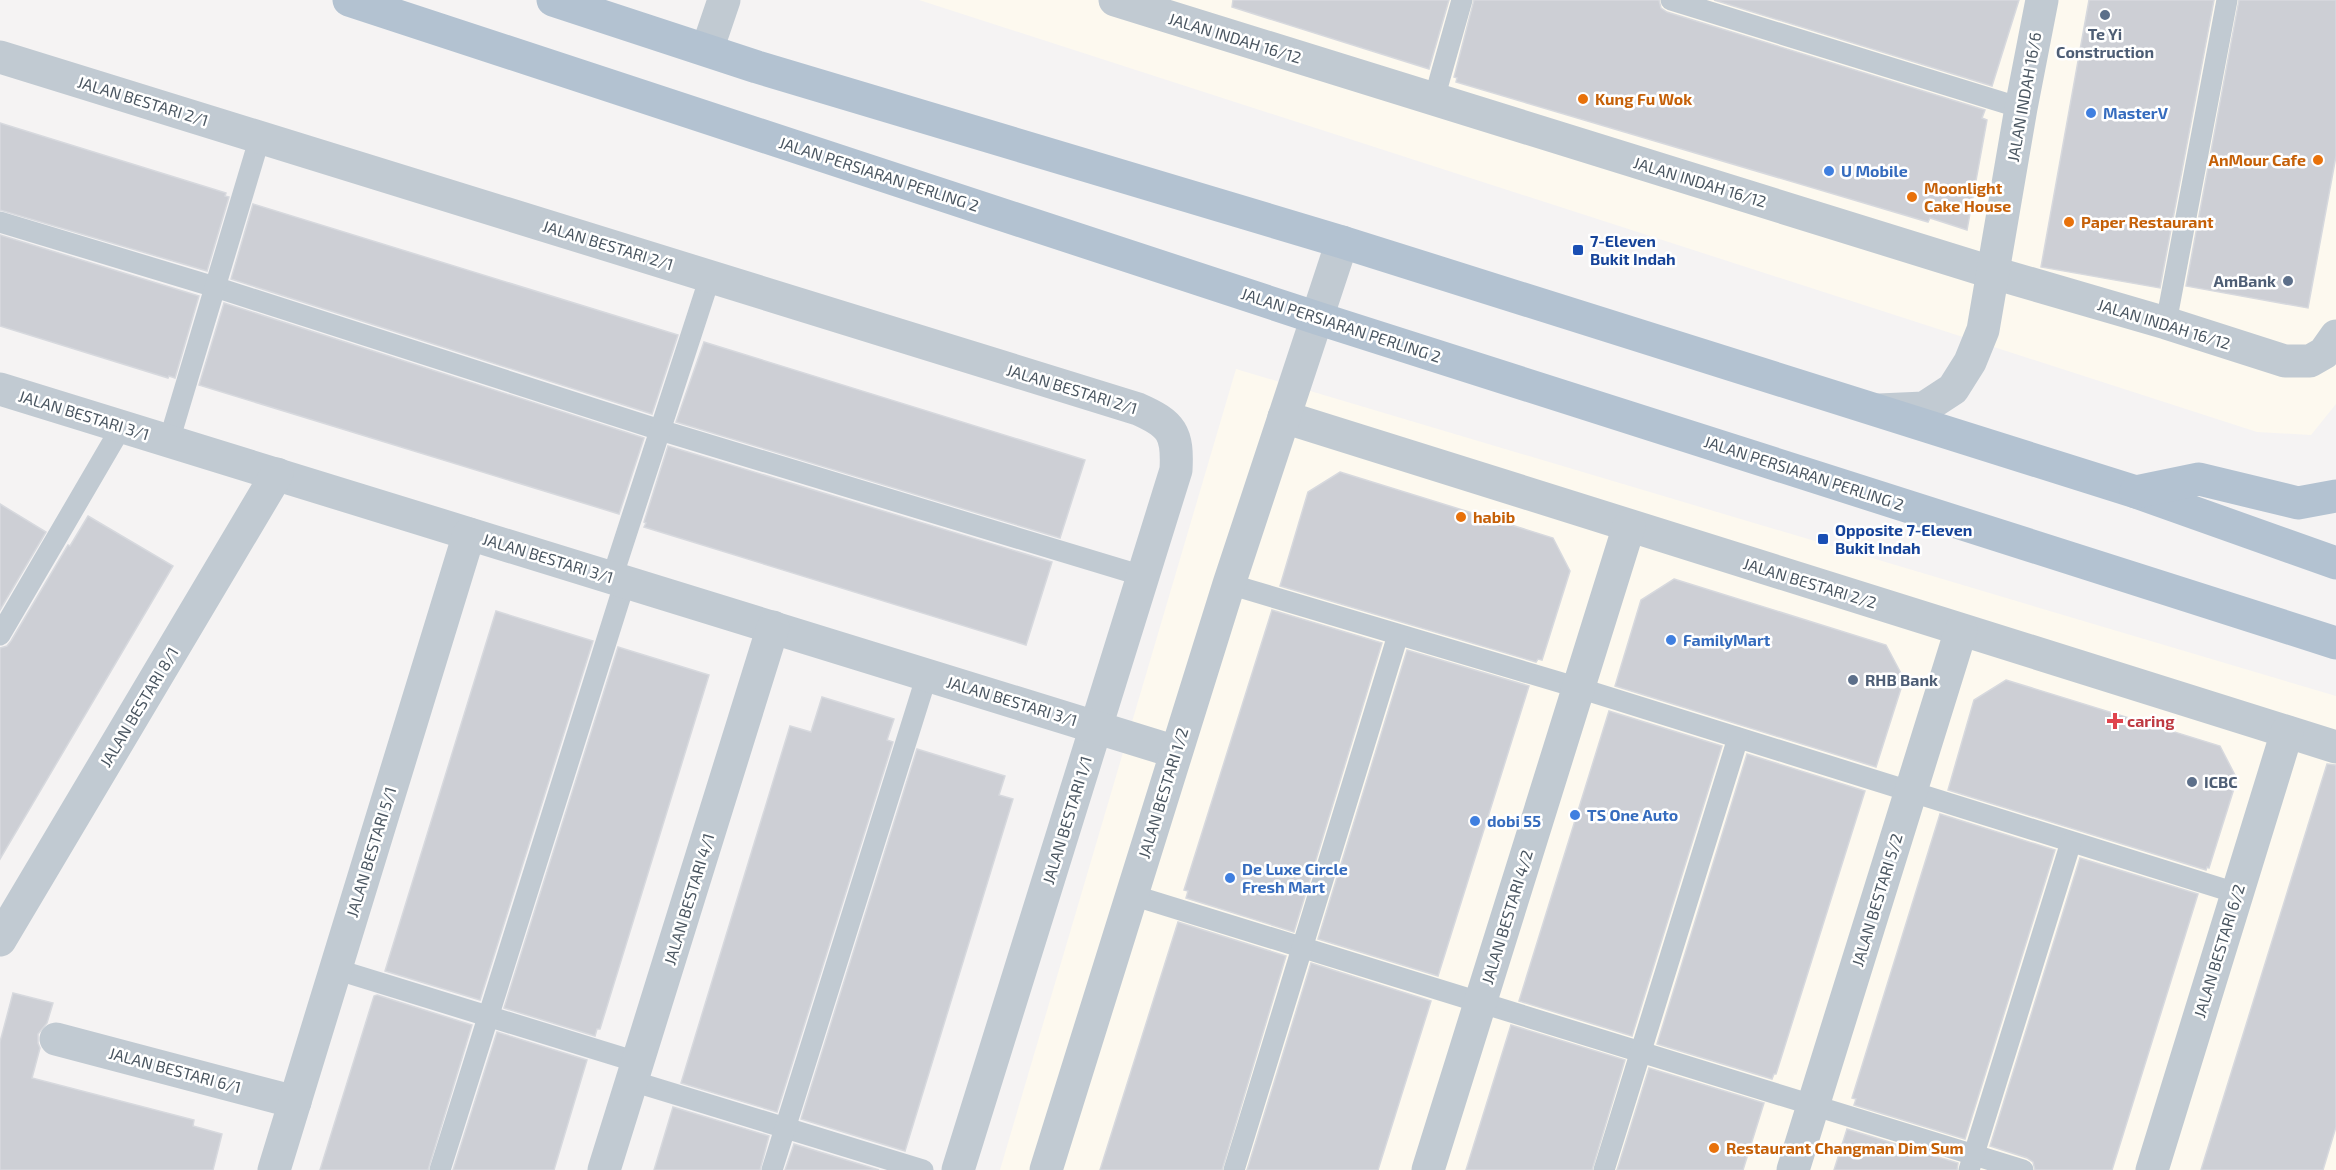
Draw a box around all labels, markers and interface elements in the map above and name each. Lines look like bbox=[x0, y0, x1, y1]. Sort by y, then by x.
street label: JALAN INDAH 16/12 bbox=[1166, 8, 1304, 67]
marker: Te Yi Construction bbox=[2098, 8, 2112, 22]
place label: Te Yi Construction bbox=[2056, 24, 2154, 61]
street label: JALAN INDAH 16/6 bbox=[2003, 30, 2044, 163]
street label: JALAN BESTARI 2/1 bbox=[75, 72, 211, 129]
place label: Kung Fu Wok bbox=[1595, 89, 1692, 108]
marker: Kung Fu Wok bbox=[1576, 92, 1590, 106]
place label: MasterV bbox=[2103, 103, 2169, 122]
marker: MasterV bbox=[2084, 106, 2098, 120]
street label: JALAN PERSIARAN PERLING 2 bbox=[777, 132, 982, 215]
place label: AnMour Cafe bbox=[2208, 150, 2306, 169]
street label: JALAN INDAH 16/12 bbox=[1631, 152, 1769, 211]
marker: AnMour Cafe bbox=[2311, 153, 2325, 167]
place label: U Mobile bbox=[1841, 161, 1908, 180]
marker: U Mobile bbox=[1822, 164, 1836, 178]
place label: Moonlight Cake House bbox=[1924, 178, 2011, 215]
marker: Moonlight Cake House bbox=[1905, 190, 1919, 204]
place label: Paper Restaurant bbox=[2081, 212, 2214, 231]
marker: Paper Restaurant bbox=[2062, 215, 2076, 229]
street label: JALAN BESTARI 2/1 bbox=[540, 216, 676, 273]
place label: 7-Eleven Bukit Indah bbox=[1590, 231, 1676, 268]
marker: 7-Eleven Bukit Indah bbox=[1571, 243, 1585, 257]
place label: AmBank bbox=[2214, 271, 2276, 290]
marker: AmBank bbox=[2281, 274, 2295, 288]
street label: JALAN PERSIARAN PERLING 2 bbox=[1239, 283, 1444, 366]
street label: JALAN INDAH 16/12 bbox=[2095, 294, 2233, 353]
street label: JALAN BESTARI 2/1 bbox=[1004, 360, 1140, 417]
street label: JALAN BESTARI 3/1 bbox=[16, 386, 152, 443]
street label: JALAN PERSIARAN PERLING 2 bbox=[1702, 431, 1907, 514]
place label: habib bbox=[1473, 507, 1515, 526]
marker: habib bbox=[1454, 510, 1468, 524]
place label: Opposite 7-Eleven Bukit Indah bbox=[1835, 520, 1972, 557]
street label: JALAN BESTARI 3/1 bbox=[480, 529, 616, 586]
marker: Opposite 7-Eleven Bukit Indah bbox=[1816, 532, 1830, 546]
street label: JALAN BESTARI 2/2 bbox=[1741, 553, 1879, 612]
place label: FamilyMart bbox=[1683, 630, 1771, 650]
marker: FamilyMart bbox=[1664, 633, 1678, 647]
street label: JALAN BESTARI 8/1 bbox=[95, 643, 182, 770]
place label: RHB Bank bbox=[1865, 670, 1938, 689]
street label: JALAN BESTARI 3/1 bbox=[944, 672, 1080, 729]
marker: RHB Bank bbox=[1846, 673, 1860, 687]
place label: caring bbox=[2127, 711, 2175, 730]
marker: caring bbox=[2108, 714, 2122, 728]
street label: JALAN BESTARI 1/2 bbox=[1134, 725, 1191, 861]
street label: JALAN BESTARI 1/1 bbox=[1038, 753, 1095, 886]
place label: ICBC bbox=[2204, 772, 2238, 791]
marker: ICBC bbox=[2185, 775, 2199, 789]
street label: JALAN BESTARI 5/1 bbox=[342, 784, 399, 919]
place label: TS One Auto bbox=[1587, 805, 1678, 824]
marker: TS One Auto bbox=[1568, 808, 1582, 822]
place label: dobi 55 bbox=[1487, 811, 1541, 830]
marker: dobi 55 bbox=[1468, 814, 1482, 828]
street label: JALAN BESTARI 4/1 bbox=[659, 831, 718, 967]
street label: JALAN BESTARI 5/2 bbox=[1847, 831, 1906, 969]
street label: JALAN BESTARI 4/2 bbox=[1477, 847, 1536, 986]
place label: De Luxe Circle Fresh Mart bbox=[1242, 859, 1348, 896]
marker: De Luxe Circle Fresh Mart bbox=[1223, 871, 1237, 885]
street label: JALAN BESTARI 6/2 bbox=[2189, 882, 2248, 1020]
street label: JALAN BESTARI 6/1 bbox=[107, 1043, 243, 1096]
place label: Restaurant Changman Dim Sum bbox=[1726, 1138, 1964, 1157]
marker: Restaurant Changman Dim Sum bbox=[1707, 1141, 1721, 1155]

